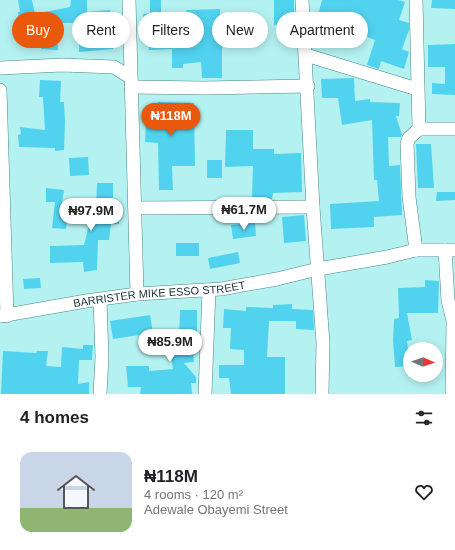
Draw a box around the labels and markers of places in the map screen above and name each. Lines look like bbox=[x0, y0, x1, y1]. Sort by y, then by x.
pin: ₦118M bbox=[143, 103, 199, 137]
pin: ₦61.7M bbox=[211, 197, 277, 231]
pin: ₦97.9M bbox=[58, 198, 124, 232]
pin: ₦85.9M bbox=[137, 329, 203, 363]

